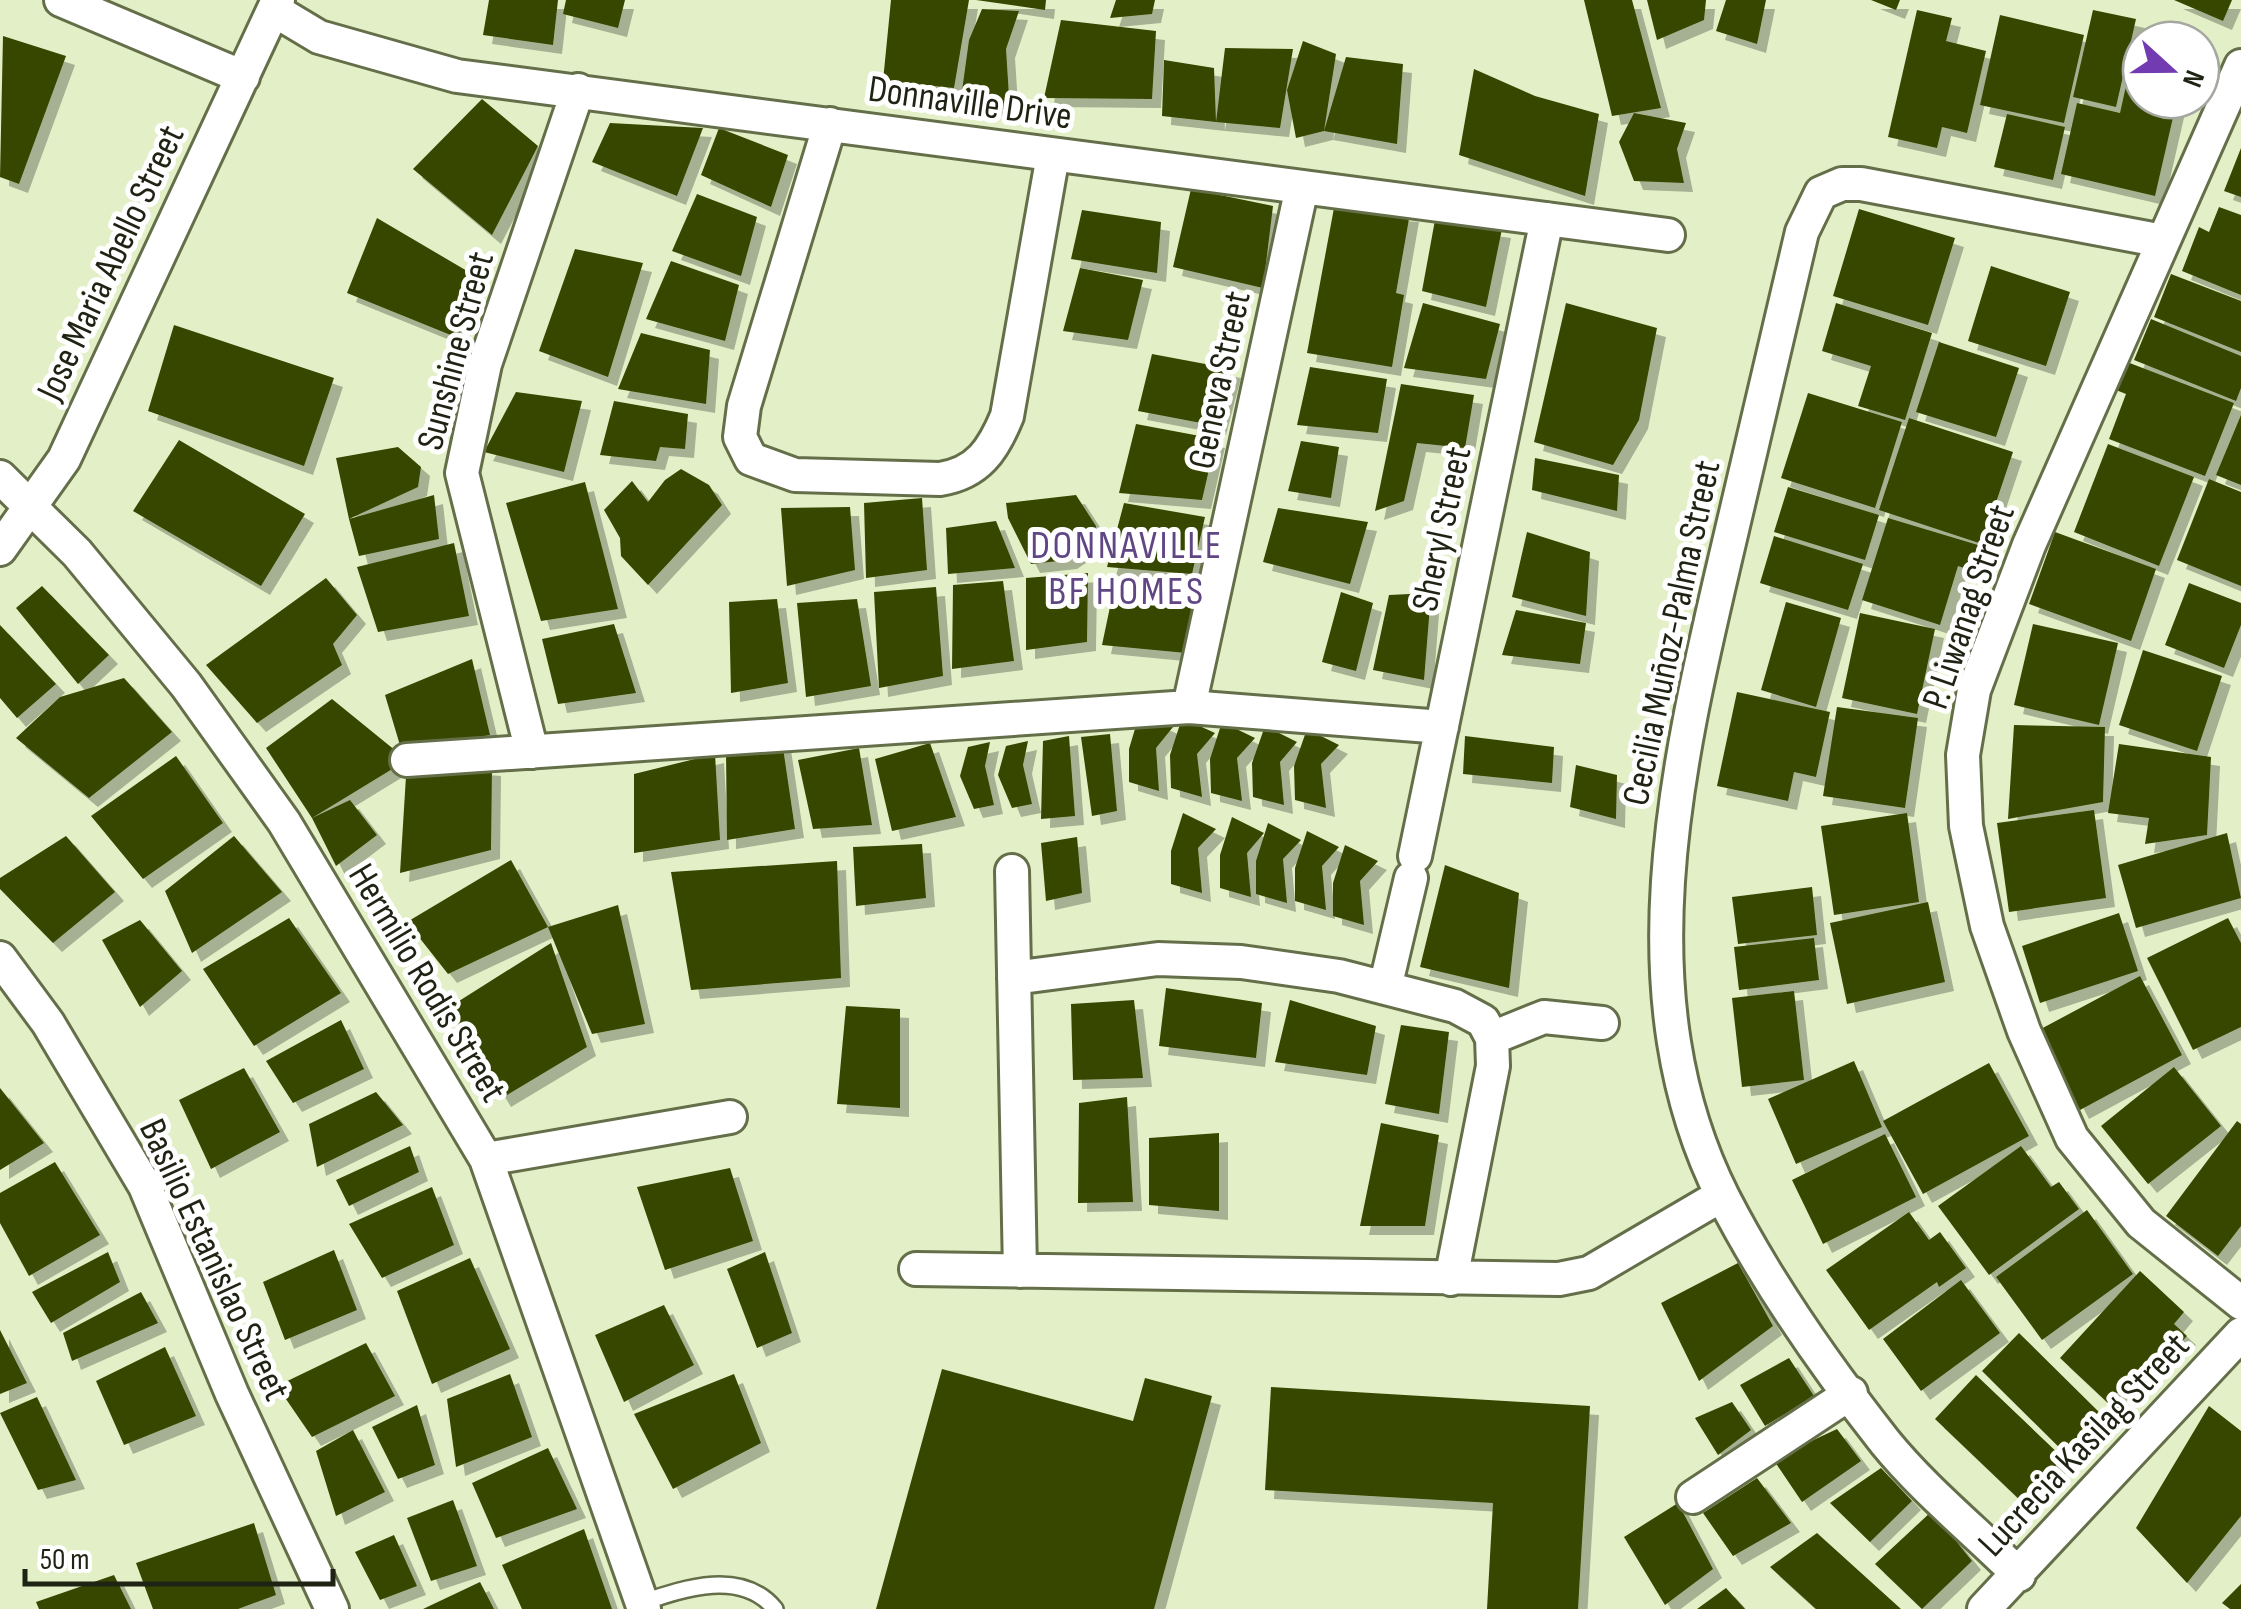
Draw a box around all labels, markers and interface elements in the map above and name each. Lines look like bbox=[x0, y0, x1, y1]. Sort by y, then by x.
north arrow bbox=[2121, 20, 2221, 120]
street label: Donnaville Drive bbox=[865, 66, 1075, 140]
text: N bbox=[2175, 66, 2211, 91]
street label: Jose Maria Abello Street bbox=[27, 118, 194, 409]
street label: Sunshine Street bbox=[408, 247, 504, 455]
street label: Geneva Street bbox=[1179, 287, 1261, 473]
street label: Sheryl Street bbox=[1403, 443, 1481, 615]
street label: Cecilia Muñoz-Palma Street bbox=[1613, 456, 1731, 810]
street label: P. Liwanag Street bbox=[1913, 499, 2025, 715]
district label: DONNAVILLE BF HOMES bbox=[1030, 522, 1224, 616]
street label: Hermilio Rodis Street bbox=[338, 856, 516, 1110]
street label: Basilio Estanislao Street bbox=[129, 1112, 299, 1408]
street label: Lucrecia Kasilag Street bbox=[1969, 1324, 2199, 1566]
scale bar bbox=[25, 1524, 332, 1586]
text: 50 m bbox=[40, 1542, 89, 1578]

